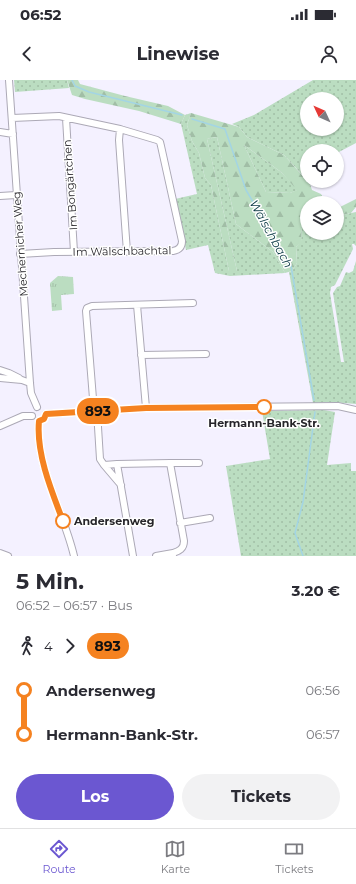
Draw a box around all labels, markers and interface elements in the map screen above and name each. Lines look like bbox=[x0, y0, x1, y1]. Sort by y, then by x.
text: 06:52 bbox=[20, 5, 61, 24]
icon: back bbox=[16, 43, 38, 65]
text: Linewise bbox=[136, 43, 220, 65]
icon: person bbox=[318, 43, 340, 65]
north arrow bbox=[300, 92, 344, 136]
map controls bbox=[300, 92, 344, 240]
street label: Im Bongärtchen bbox=[60, 139, 80, 231]
button: locate bbox=[300, 144, 344, 188]
street label: Mechernicher Weg bbox=[9, 191, 31, 297]
button: layers bbox=[300, 196, 344, 240]
water label: Wälschbach bbox=[247, 197, 296, 270]
street label: Im Wälschbachtal bbox=[72, 243, 172, 259]
line badge: 893 bbox=[75, 398, 121, 424]
marker: Hermann-Bank-Str. bbox=[256, 399, 272, 415]
text: 893 bbox=[85, 402, 111, 420]
place label: Hermann-Bank-Str. bbox=[208, 416, 320, 430]
marker: Andersenweg bbox=[55, 513, 71, 529]
place label: Andersenweg bbox=[73, 514, 154, 528]
text: 5 Min. bbox=[16, 568, 84, 595]
text: 3.20 € bbox=[292, 581, 340, 600]
text: 06:52 – 06:57 · Bus bbox=[16, 597, 132, 613]
icon: walk bbox=[16, 635, 38, 657]
icon: forward bbox=[59, 635, 81, 657]
text: 893 bbox=[95, 637, 121, 655]
text: 4 bbox=[44, 638, 53, 654]
text: Andersenweg bbox=[46, 681, 156, 700]
text: 06:56 bbox=[305, 682, 340, 698]
text: Hermann-Bank-Str. bbox=[46, 725, 198, 744]
text: 06:57 bbox=[306, 726, 340, 742]
button: Los bbox=[16, 774, 174, 820]
button: Tickets bbox=[182, 774, 340, 820]
tab: Route bbox=[42, 838, 76, 876]
tab: Karte bbox=[161, 838, 190, 876]
tab: Tickets bbox=[275, 838, 313, 876]

